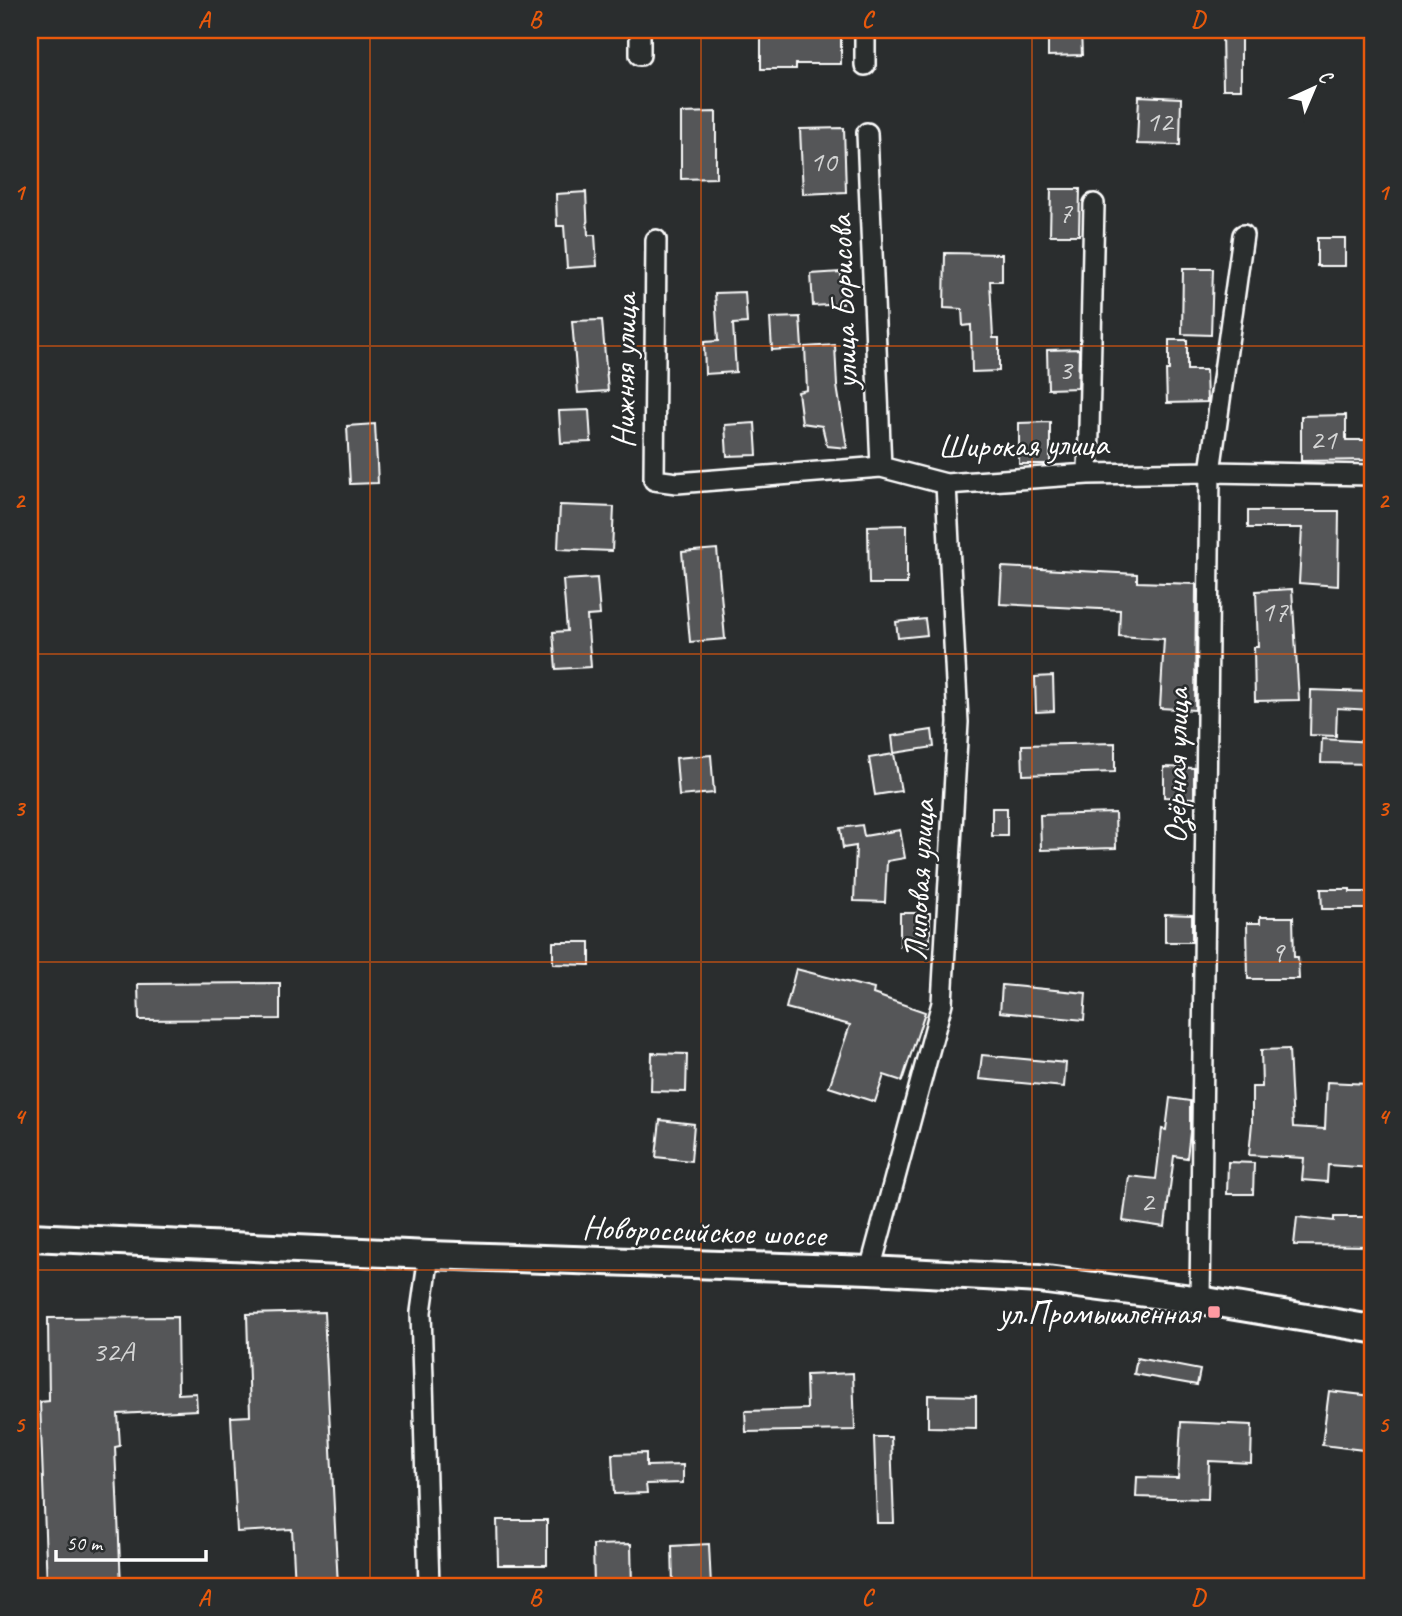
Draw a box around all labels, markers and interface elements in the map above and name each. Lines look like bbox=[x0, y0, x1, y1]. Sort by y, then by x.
text: A bbox=[198, 5, 212, 34]
text: B bbox=[529, 5, 543, 34]
text: C bbox=[862, 5, 876, 34]
text: D bbox=[1191, 5, 1207, 34]
north arrow bbox=[1280, 52, 1350, 122]
text: С bbox=[1313, 65, 1339, 90]
house number: 12 bbox=[1146, 102, 1175, 140]
house number: 10 bbox=[810, 142, 839, 180]
text: 1 bbox=[14, 178, 27, 207]
text: 1 bbox=[1378, 178, 1391, 207]
house number: 7 bbox=[1058, 193, 1073, 231]
street label: улица Борисова bbox=[819, 212, 867, 392]
street label: Нижняя улица bbox=[602, 291, 646, 449]
house number: 3 bbox=[1058, 350, 1074, 388]
house number: 21 bbox=[1310, 420, 1338, 458]
street label: Широкая улица bbox=[938, 422, 1111, 467]
text: 2 bbox=[14, 486, 27, 515]
text: 2 bbox=[1378, 486, 1391, 515]
house number: 17 bbox=[1261, 592, 1289, 630]
street label: Озёрная улица bbox=[1154, 686, 1198, 844]
text: 3 bbox=[14, 794, 27, 823]
text: 3 bbox=[1378, 794, 1391, 823]
street label: Липовая улица bbox=[894, 796, 944, 962]
house number: 9 bbox=[1270, 933, 1286, 971]
text: 4 bbox=[14, 1102, 27, 1131]
text: 4 bbox=[1378, 1102, 1391, 1131]
house number: 2 bbox=[1140, 1182, 1156, 1220]
street label: Новороссийское шоссе bbox=[582, 1206, 829, 1256]
place label: ул.Промышленная bbox=[996, 1292, 1203, 1334]
marker: ул.Промышленная bbox=[1206, 1304, 1222, 1320]
house number: 32А bbox=[92, 1332, 136, 1370]
text: 5 bbox=[14, 1410, 26, 1439]
text: 5 bbox=[1378, 1410, 1390, 1439]
scale bar bbox=[56, 1518, 206, 1562]
text: 50 m bbox=[66, 1530, 104, 1556]
text: A bbox=[198, 1583, 212, 1612]
text: B bbox=[529, 1583, 543, 1612]
text: C bbox=[862, 1583, 876, 1612]
text: D bbox=[1191, 1583, 1207, 1612]

